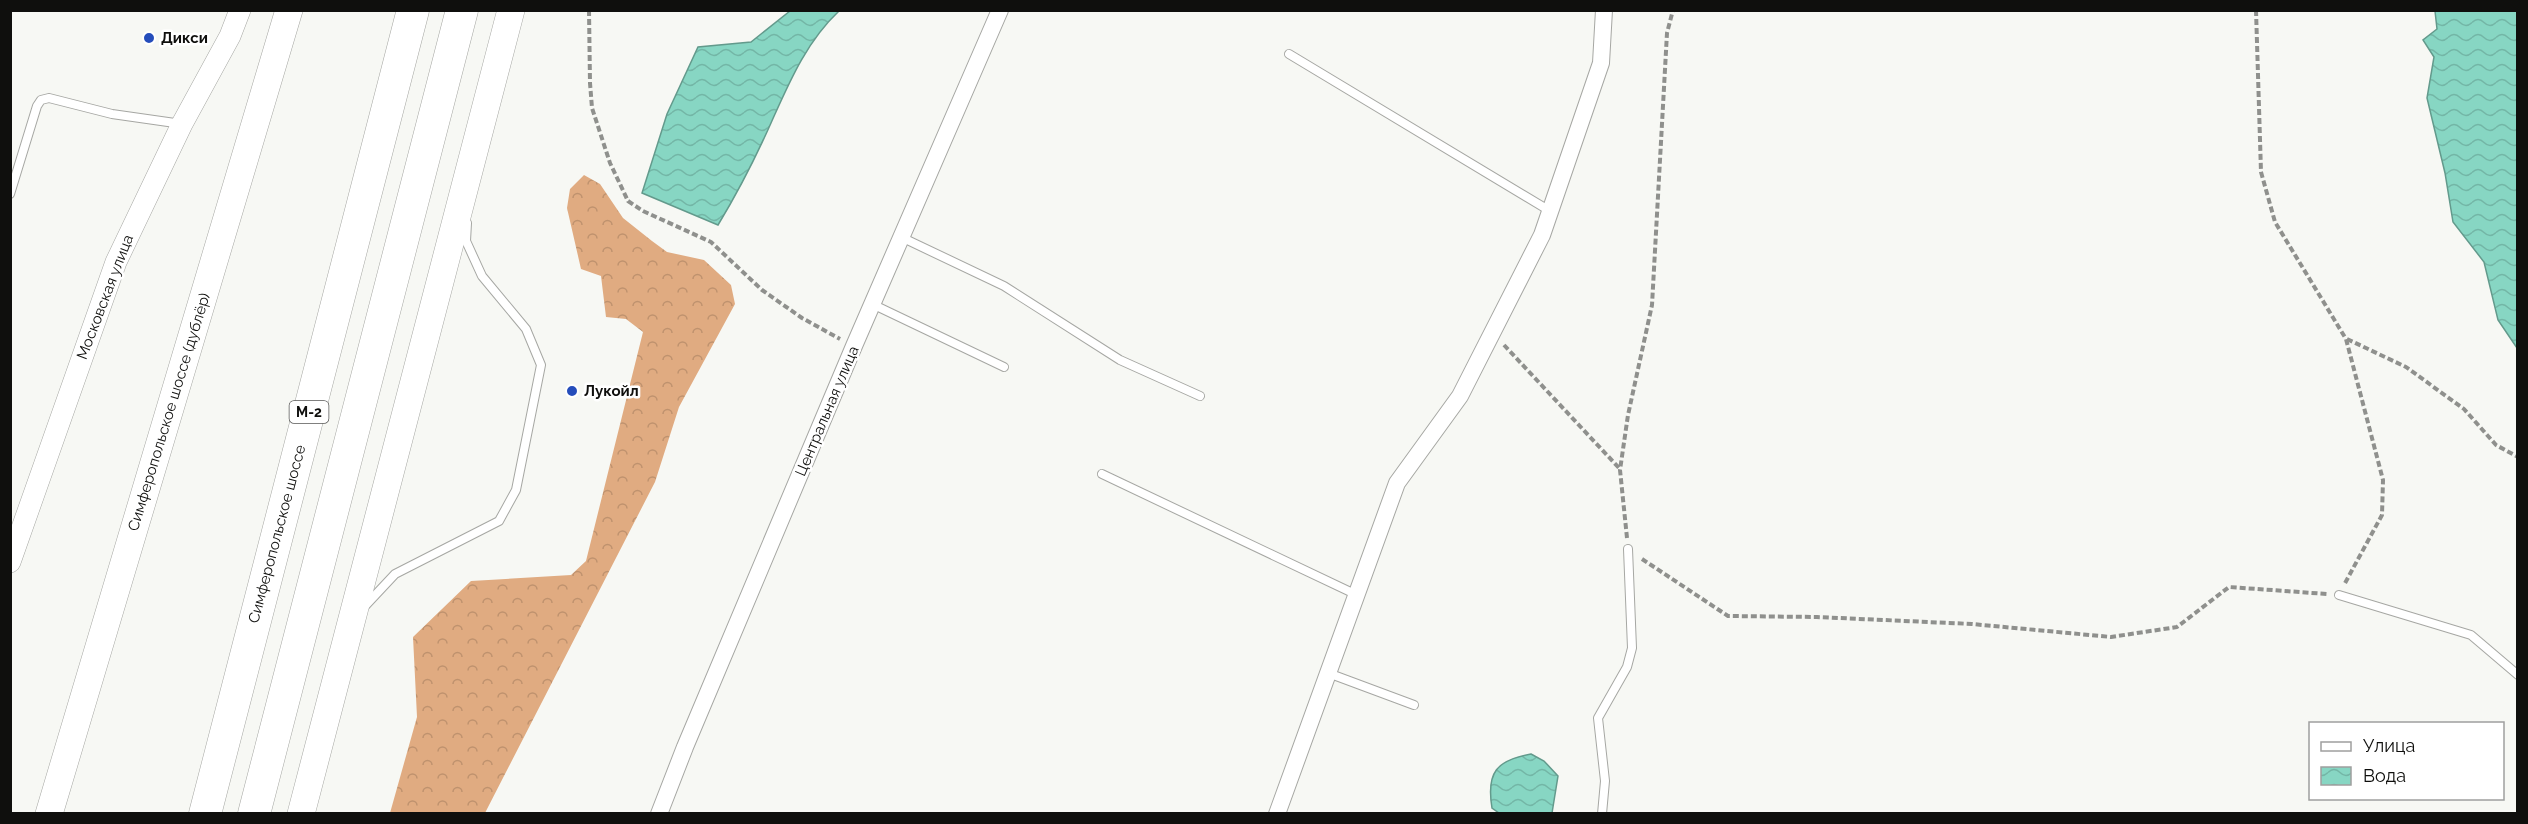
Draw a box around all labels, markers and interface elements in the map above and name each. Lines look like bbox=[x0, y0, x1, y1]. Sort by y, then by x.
place label: Дикси bbox=[161, 29, 208, 47]
marker: Дикси bbox=[142, 31, 156, 45]
street label: Московская улица bbox=[73, 232, 137, 362]
street label: Симферопольское шоссе (дублёр) bbox=[124, 291, 214, 533]
street label: Центральная улица bbox=[791, 343, 863, 479]
place label: Лукойл bbox=[584, 382, 639, 400]
marker: Лукойл bbox=[565, 384, 579, 398]
road number: М-2 bbox=[290, 401, 328, 423]
street label: Симферопольское шоссе bbox=[245, 443, 310, 625]
legend bbox=[2309, 722, 2504, 800]
text: Улица bbox=[2363, 735, 2415, 756]
text: Вода bbox=[2363, 765, 2406, 786]

